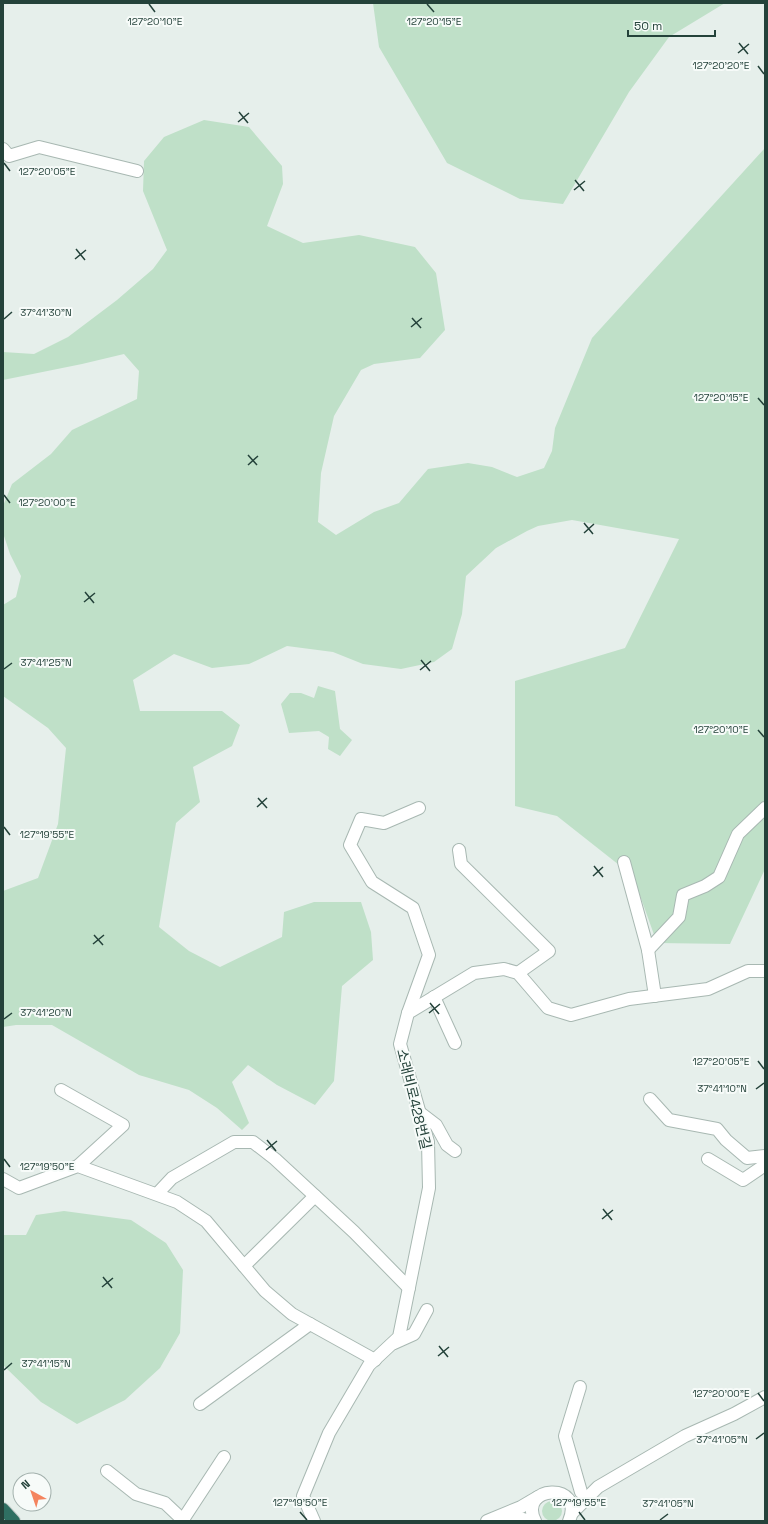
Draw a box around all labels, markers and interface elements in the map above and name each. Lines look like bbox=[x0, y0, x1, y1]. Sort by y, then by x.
scale bar bbox=[628, 12, 715, 38]
text: 127°20'10"E bbox=[127, 15, 183, 28]
text: 127°20'15"E bbox=[407, 15, 462, 28]
text: 50 m bbox=[634, 18, 662, 34]
text: 127°20'20"E bbox=[693, 59, 750, 72]
text: 127°20'05"E bbox=[19, 165, 76, 178]
text: 37°41'30"N bbox=[20, 306, 72, 319]
text: 127°20'15"E bbox=[694, 391, 749, 404]
text: 127°20'00"E bbox=[18, 496, 76, 509]
text: 37°41'25"N bbox=[20, 656, 72, 669]
text: 127°20'10"E bbox=[693, 723, 749, 736]
text: 127°19'55"E bbox=[20, 828, 74, 841]
text: 37°41'20"N bbox=[20, 1006, 72, 1019]
street label: 소래비로428번길 bbox=[393, 1047, 435, 1151]
text: 127°20'05"E bbox=[693, 1055, 750, 1068]
text: 37°41'10"N bbox=[697, 1082, 747, 1095]
text: 127°19'50"E bbox=[20, 1160, 75, 1173]
text: 37°41'15"N bbox=[21, 1357, 71, 1370]
text: 127°20'00"E bbox=[692, 1387, 750, 1400]
text: 37°41'05"N bbox=[696, 1433, 748, 1446]
north arrow bbox=[12, 1472, 52, 1512]
text: N bbox=[18, 1477, 33, 1492]
text: 127°19'50"E bbox=[273, 1496, 328, 1509]
text: 127°19'55"E bbox=[552, 1496, 606, 1509]
text: 37°41'05"N bbox=[642, 1497, 694, 1510]

